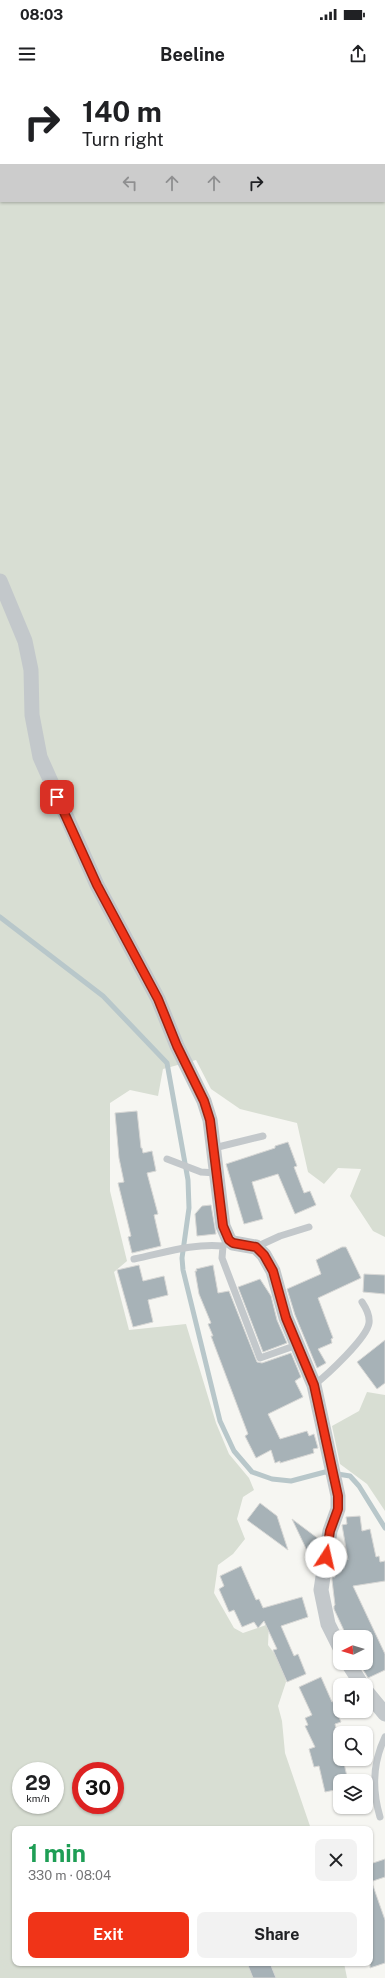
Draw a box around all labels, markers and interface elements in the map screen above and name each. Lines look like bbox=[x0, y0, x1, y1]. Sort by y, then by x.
text: 08:03 bbox=[20, 6, 63, 23]
icon: menu bbox=[16, 43, 38, 65]
icon: share bbox=[347, 43, 369, 65]
text: Beeline bbox=[160, 44, 225, 65]
text: 140 m bbox=[82, 95, 162, 128]
icon: right bbox=[16, 96, 68, 148]
text: Turn right bbox=[82, 129, 164, 150]
icon: left bbox=[119, 172, 141, 194]
icon: ahead bbox=[161, 172, 183, 194]
icon: ahead bbox=[203, 172, 225, 194]
icon: right bbox=[245, 172, 267, 194]
pin bbox=[40, 780, 74, 814]
icon: arrive bbox=[46, 786, 68, 808]
position arrow bbox=[305, 1536, 347, 1578]
north arrow bbox=[333, 1630, 373, 1670]
map controls bbox=[333, 1630, 373, 1814]
button: sound bbox=[333, 1678, 373, 1718]
button: search bbox=[333, 1726, 373, 1766]
speed limit sign: 30 bbox=[72, 1762, 124, 1814]
text: 29 bbox=[25, 1771, 51, 1795]
button: layers bbox=[333, 1774, 373, 1814]
text: km/h bbox=[26, 1792, 50, 1804]
text: 1 min bbox=[28, 1839, 86, 1867]
button: close bbox=[315, 1839, 357, 1881]
text: 330 m · 08:04 bbox=[28, 1868, 111, 1883]
button: Exit bbox=[28, 1912, 189, 1958]
button: Share bbox=[197, 1912, 357, 1958]

